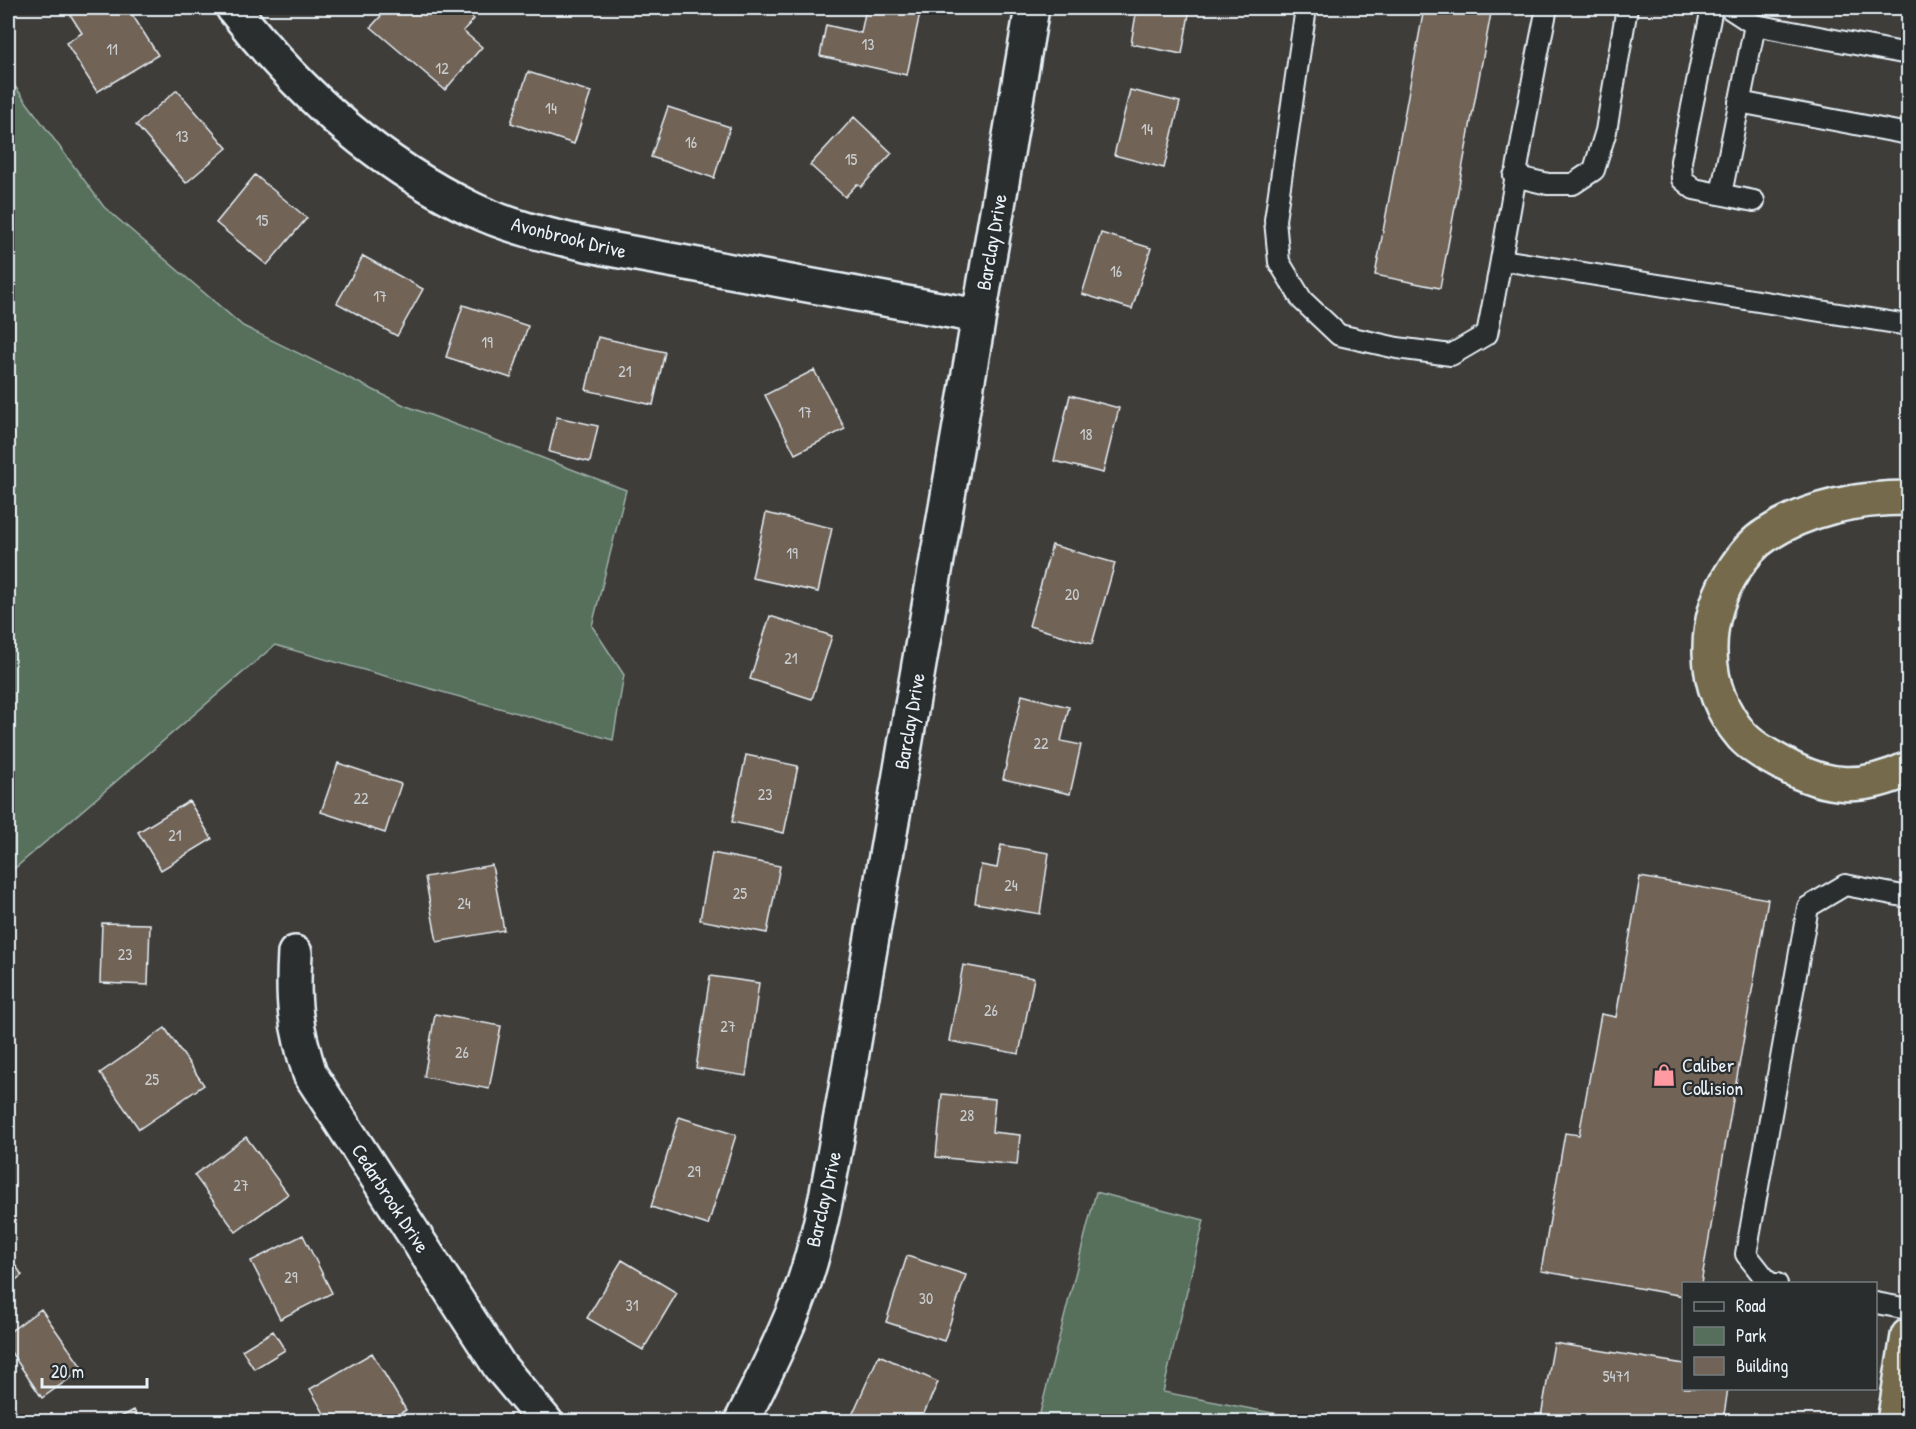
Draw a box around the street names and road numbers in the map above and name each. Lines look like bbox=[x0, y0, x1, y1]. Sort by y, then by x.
street label: Barclay Drive bbox=[969, 192, 1013, 292]
street label: Avonbrook Drive bbox=[509, 210, 629, 264]
street label: Barclay Drive bbox=[887, 671, 931, 771]
street label: Cedarbrook Drive bbox=[346, 1138, 436, 1258]
street label: Barclay Drive bbox=[799, 1149, 847, 1249]

